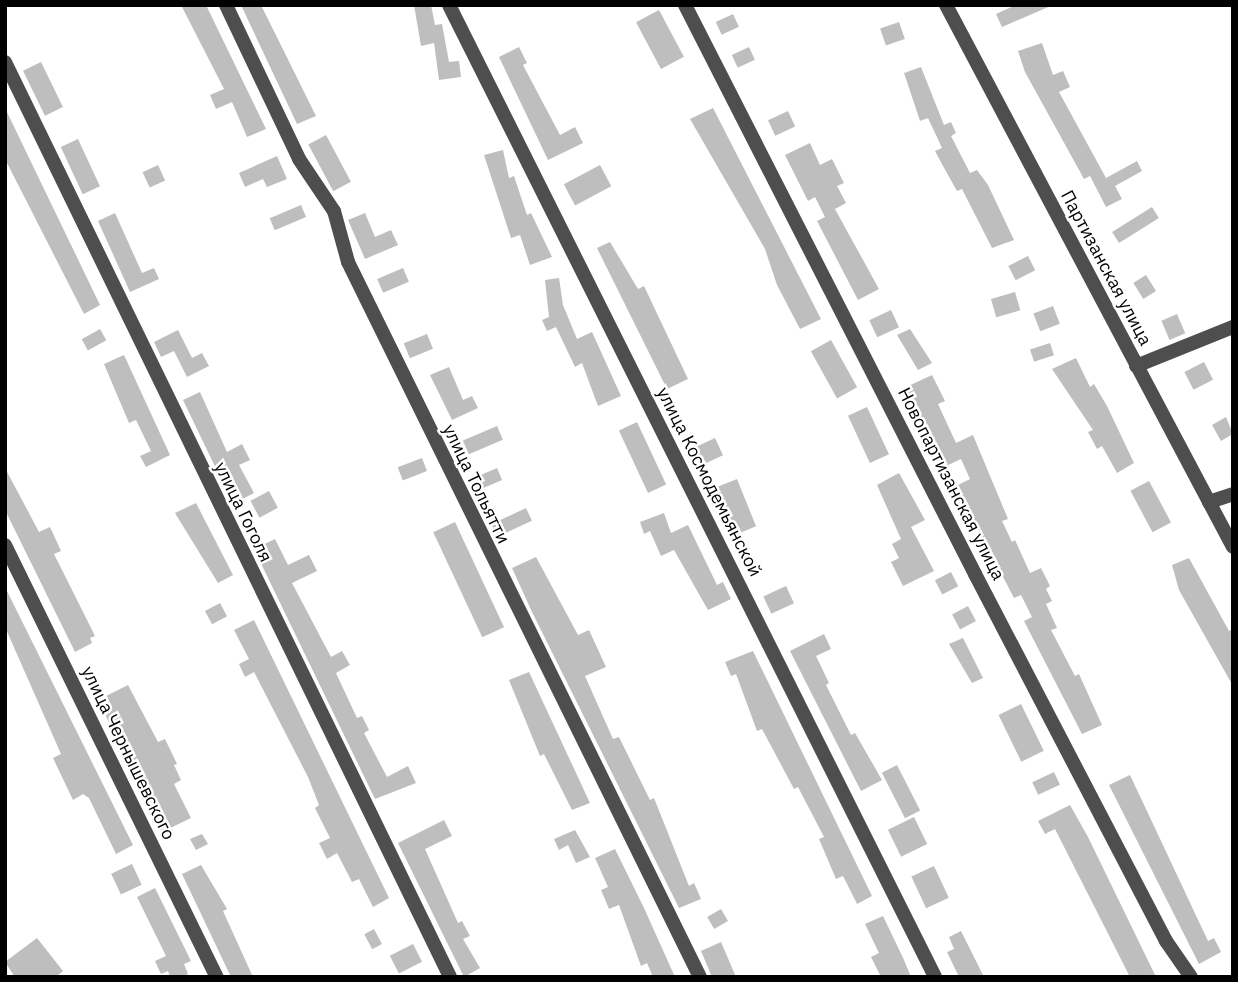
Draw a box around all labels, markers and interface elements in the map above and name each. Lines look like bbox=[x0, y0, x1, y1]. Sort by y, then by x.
street label: Партизанская улица bbox=[1056, 187, 1156, 349]
street label: улица Космодемьянской bbox=[652, 384, 766, 580]
street label: Новопартизанская улица bbox=[893, 384, 1009, 584]
street label: улица Тольятти bbox=[438, 421, 514, 547]
street label: улица Гоголя bbox=[209, 458, 277, 566]
street label: улица Чернышевского bbox=[77, 663, 179, 843]

